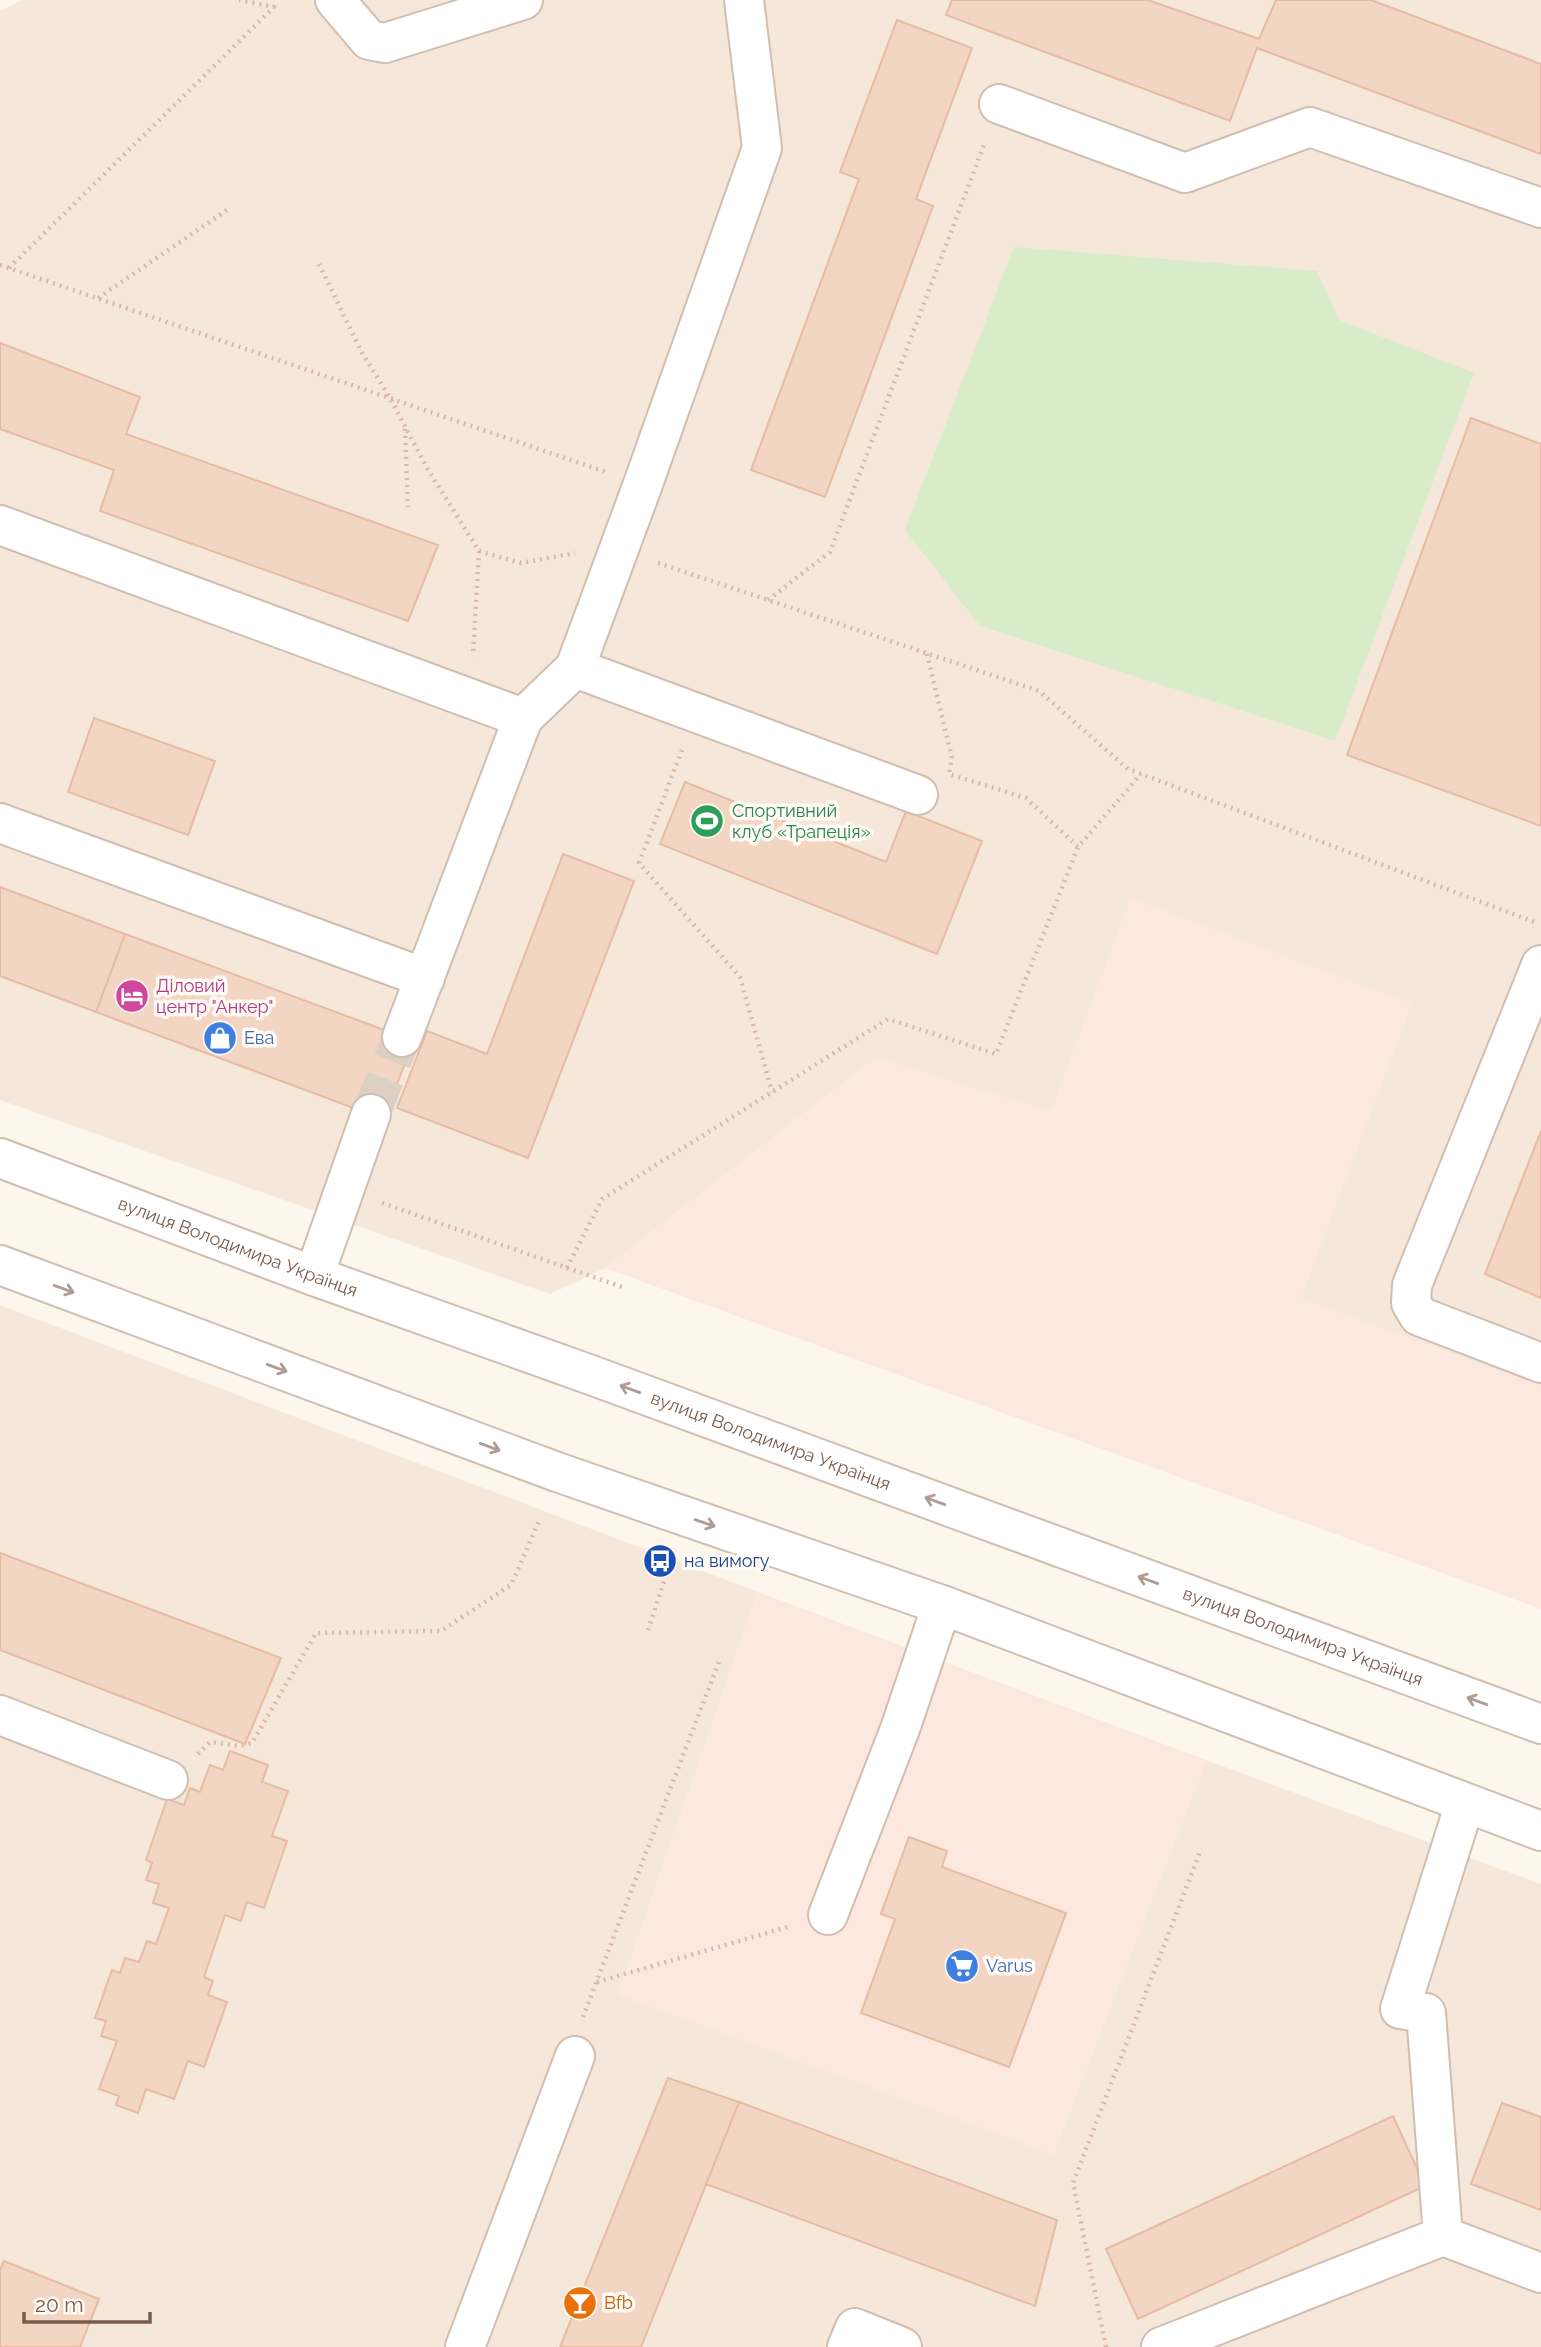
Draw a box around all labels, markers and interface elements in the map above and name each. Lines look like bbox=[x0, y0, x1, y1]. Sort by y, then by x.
place label: Спортивний клуб «Трапеція» bbox=[732, 800, 871, 842]
sports icon: Спортивний клуб «Трапеція» bbox=[688, 802, 726, 840]
place label: Діловий центр "Анкер" bbox=[156, 975, 274, 1017]
hotel icon: Діловий центр "Анкер" bbox=[113, 977, 151, 1015]
shop icon: Ева bbox=[201, 1019, 239, 1057]
place label: Ева bbox=[244, 1027, 274, 1048]
street label: вулиця Володимира Українця bbox=[115, 1192, 361, 1301]
one-way arrow bbox=[52, 1283, 74, 1296]
one-way arrow bbox=[266, 1363, 288, 1375]
one-way arrow bbox=[619, 1382, 641, 1394]
street label: вулиця Володимира Українця bbox=[648, 1387, 894, 1494]
one-way arrow bbox=[479, 1442, 501, 1455]
one-way arrow bbox=[924, 1494, 946, 1507]
one-way arrow bbox=[693, 1518, 715, 1530]
bus stop icon: на вимогу bbox=[641, 1542, 679, 1580]
place label: на вимогу bbox=[684, 1550, 770, 1571]
one-way arrow bbox=[1138, 1573, 1160, 1585]
street label: вулиця Володимира Українця bbox=[1180, 1582, 1426, 1690]
one-way arrow bbox=[1466, 1694, 1488, 1706]
supermarket icon: Varus bbox=[943, 1947, 981, 1985]
place label: Varus bbox=[986, 1955, 1033, 1976]
scale bar bbox=[24, 2280, 150, 2324]
bar icon: Bfb bbox=[561, 2284, 599, 2322]
text: 20 m bbox=[35, 2292, 83, 2317]
place label: Bfb bbox=[604, 2292, 633, 2313]

